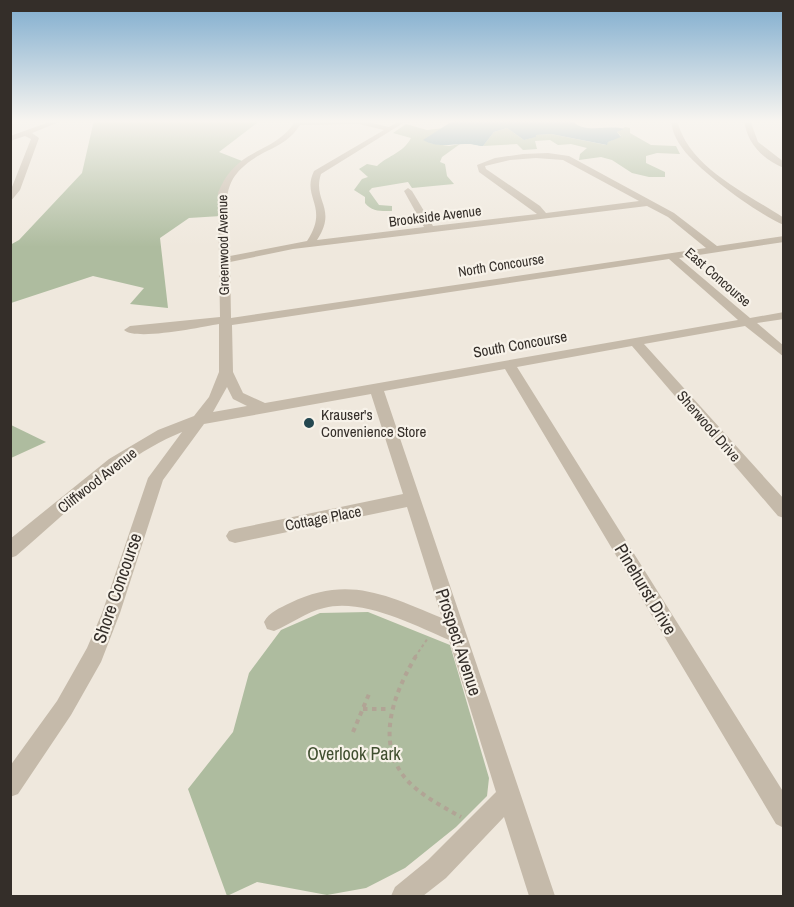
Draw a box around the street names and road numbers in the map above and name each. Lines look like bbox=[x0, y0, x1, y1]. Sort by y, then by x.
street label: Greenwood Avenue bbox=[213, 195, 233, 295]
street label: Brookside Avenue bbox=[388, 201, 482, 231]
street label: East Concourse bbox=[681, 243, 755, 311]
street label: North Concourse bbox=[457, 249, 545, 281]
street label: South Concourse bbox=[471, 325, 569, 363]
street label: Sherwood Drive bbox=[672, 386, 746, 466]
street label: Cliffwood Avenue bbox=[53, 442, 141, 518]
street label: Cottage Place bbox=[283, 500, 363, 536]
street label: Shore Concourse bbox=[86, 530, 148, 646]
street label: Pinehurst Drive bbox=[609, 539, 683, 639]
street label: Prospect Avenue bbox=[430, 585, 488, 699]

